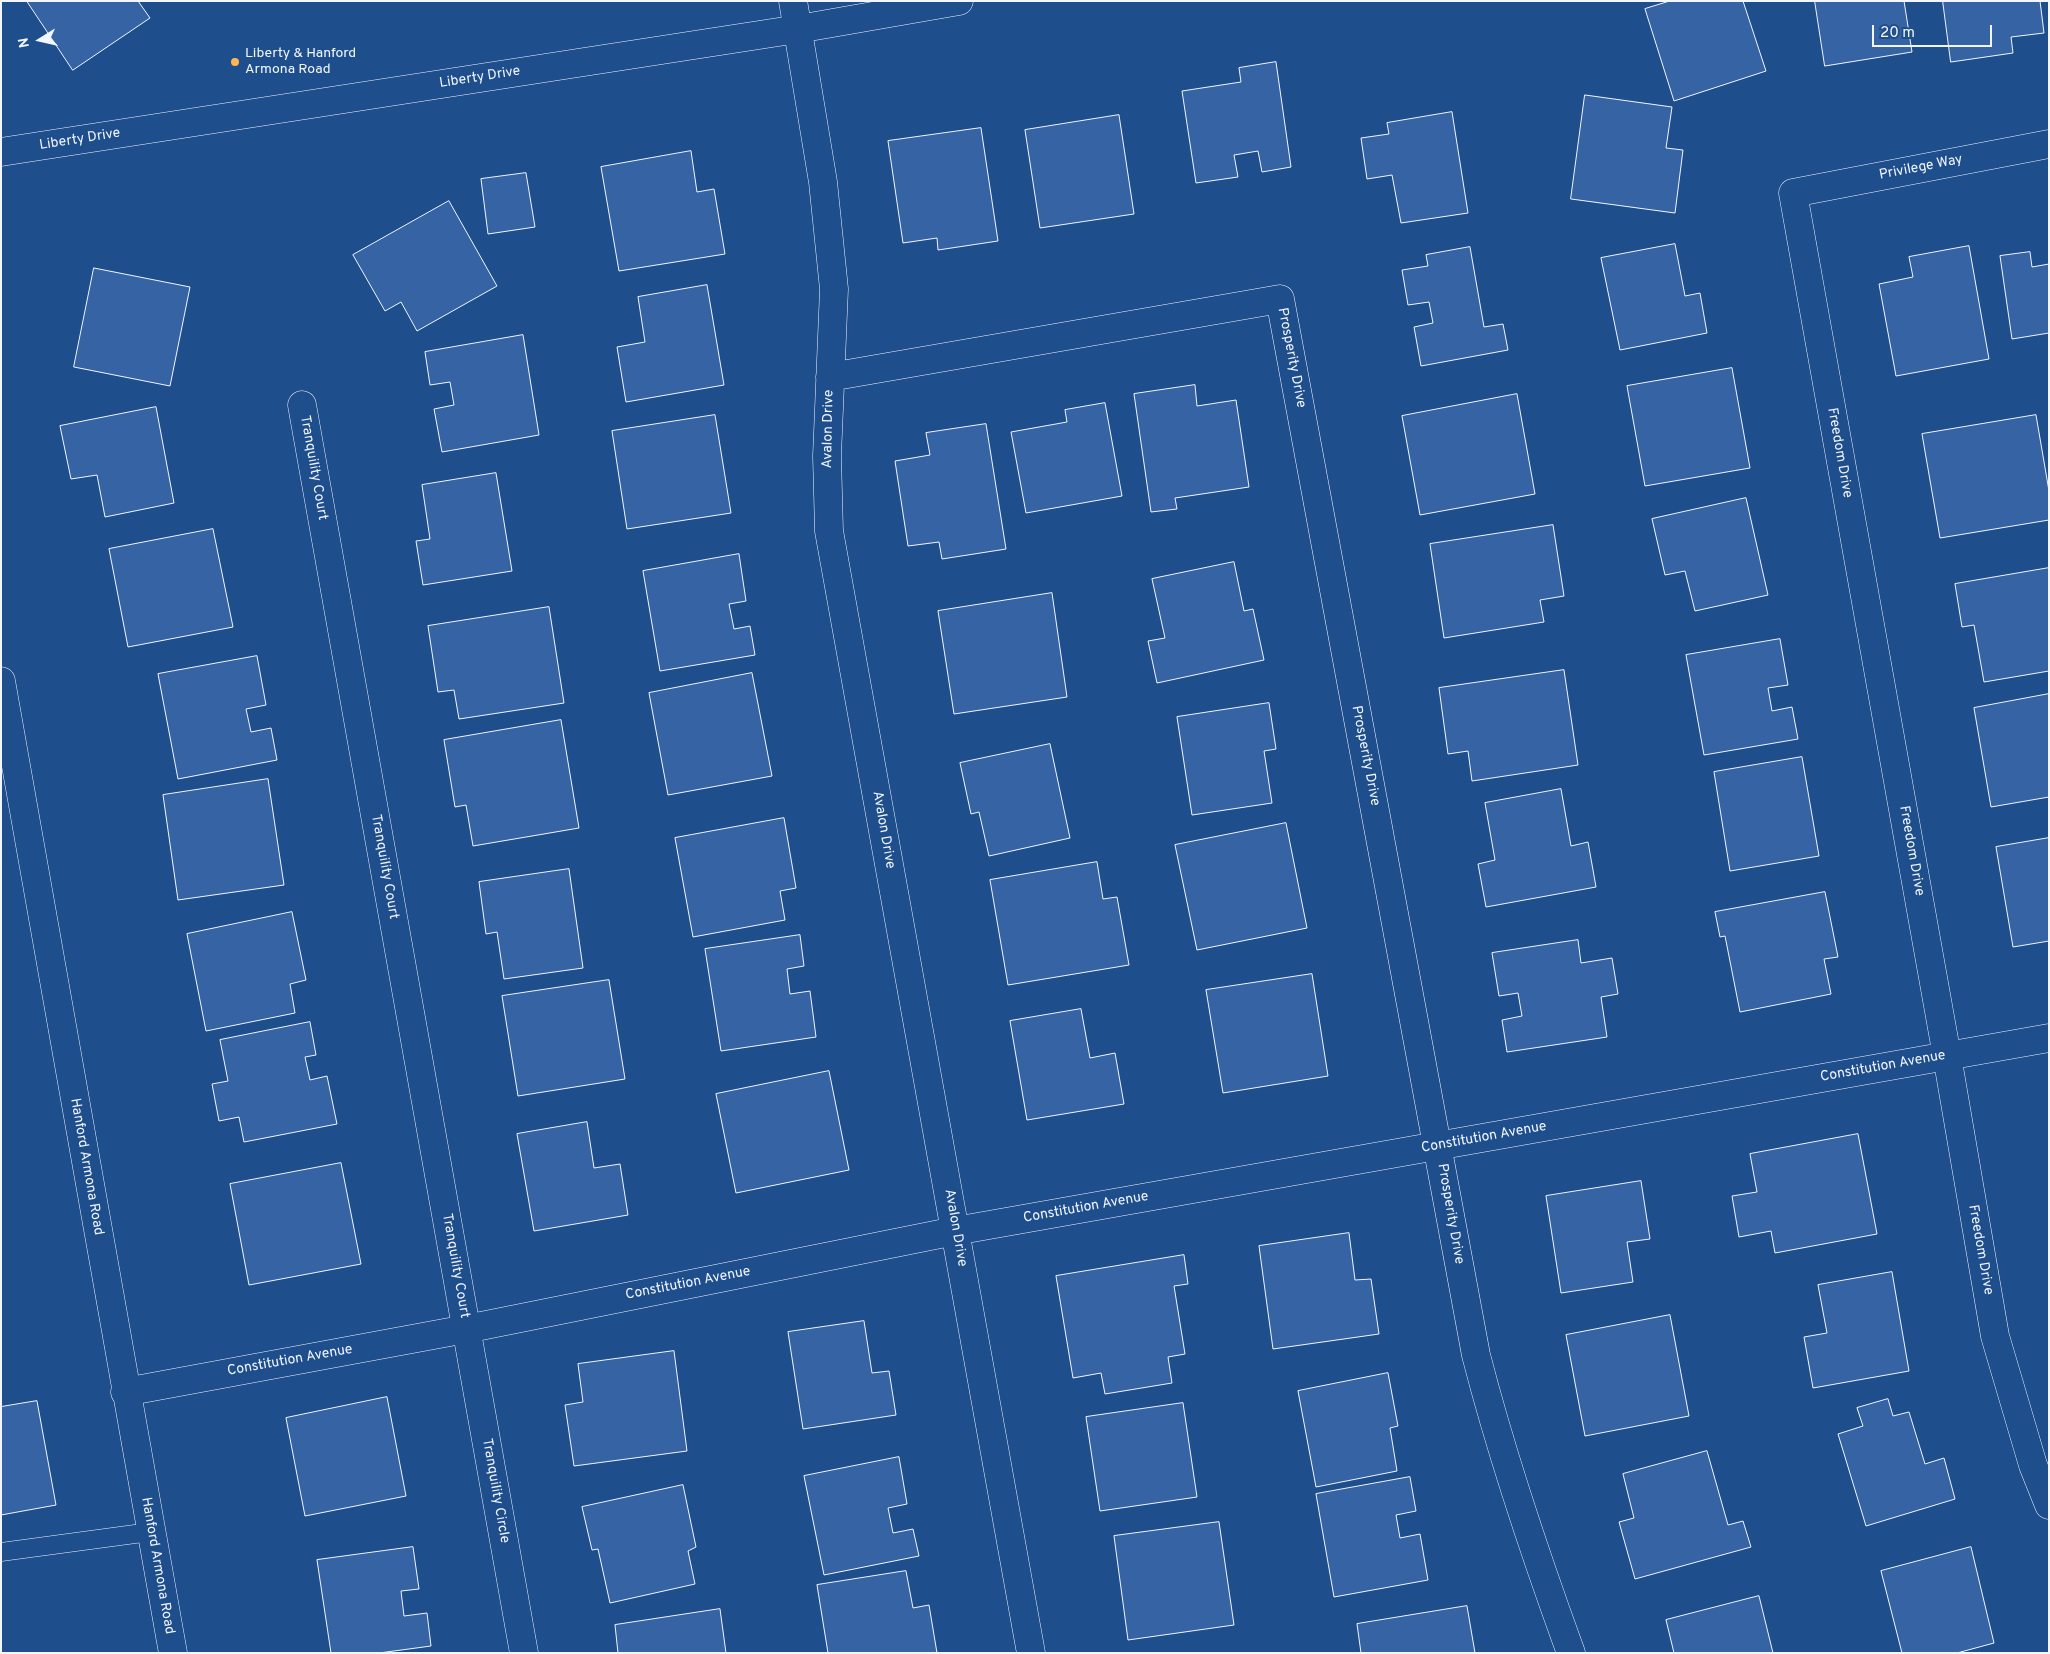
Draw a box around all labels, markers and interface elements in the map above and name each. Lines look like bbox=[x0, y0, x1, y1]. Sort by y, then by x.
north arrow bbox=[15, 15, 65, 65]
scale bar bbox=[1875, 15, 1995, 47]
text: 20 m bbox=[1880, 24, 1915, 43]
text: N bbox=[15, 36, 34, 49]
place label: Liberty & Hanford Armona Road bbox=[245, 46, 356, 78]
marker: Liberty & Hanford Armona Road bbox=[229, 56, 241, 68]
street label: Liberty Drive bbox=[438, 63, 522, 93]
street label: Liberty Drive bbox=[38, 125, 122, 155]
street label: Privilege Way bbox=[1878, 152, 1964, 184]
street label: Prosperity Drive bbox=[1273, 306, 1309, 410]
street label: Avalon Drive bbox=[820, 389, 838, 469]
street label: Freedom Drive bbox=[1823, 407, 1855, 499]
street label: Tranquility Court bbox=[296, 414, 330, 522]
street label: Prosperity Drive bbox=[1347, 704, 1383, 808]
street label: Avalon Drive bbox=[868, 790, 898, 870]
street label: Freedom Drive bbox=[1895, 805, 1927, 897]
street label: Tranquility Court bbox=[367, 813, 401, 921]
street label: Constitution Avenue bbox=[1819, 1048, 1947, 1086]
street label: Hanford Armona Road bbox=[66, 1097, 106, 1237]
street label: Constitution Avenue bbox=[1420, 1119, 1548, 1157]
street label: Prosperity Drive bbox=[1433, 1162, 1467, 1266]
street label: Avalon Drive bbox=[940, 1188, 970, 1268]
street label: Constitution Avenue bbox=[1022, 1189, 1150, 1227]
street label: Freedom Drive bbox=[1964, 1204, 1996, 1296]
street label: Tranquility Court bbox=[438, 1212, 472, 1320]
street label: Constitution Avenue bbox=[624, 1264, 752, 1304]
street label: Constitution Avenue bbox=[226, 1342, 354, 1380]
street label: Tranquility Circle bbox=[478, 1437, 512, 1545]
street label: Hanford Armona Road bbox=[137, 1496, 177, 1636]

